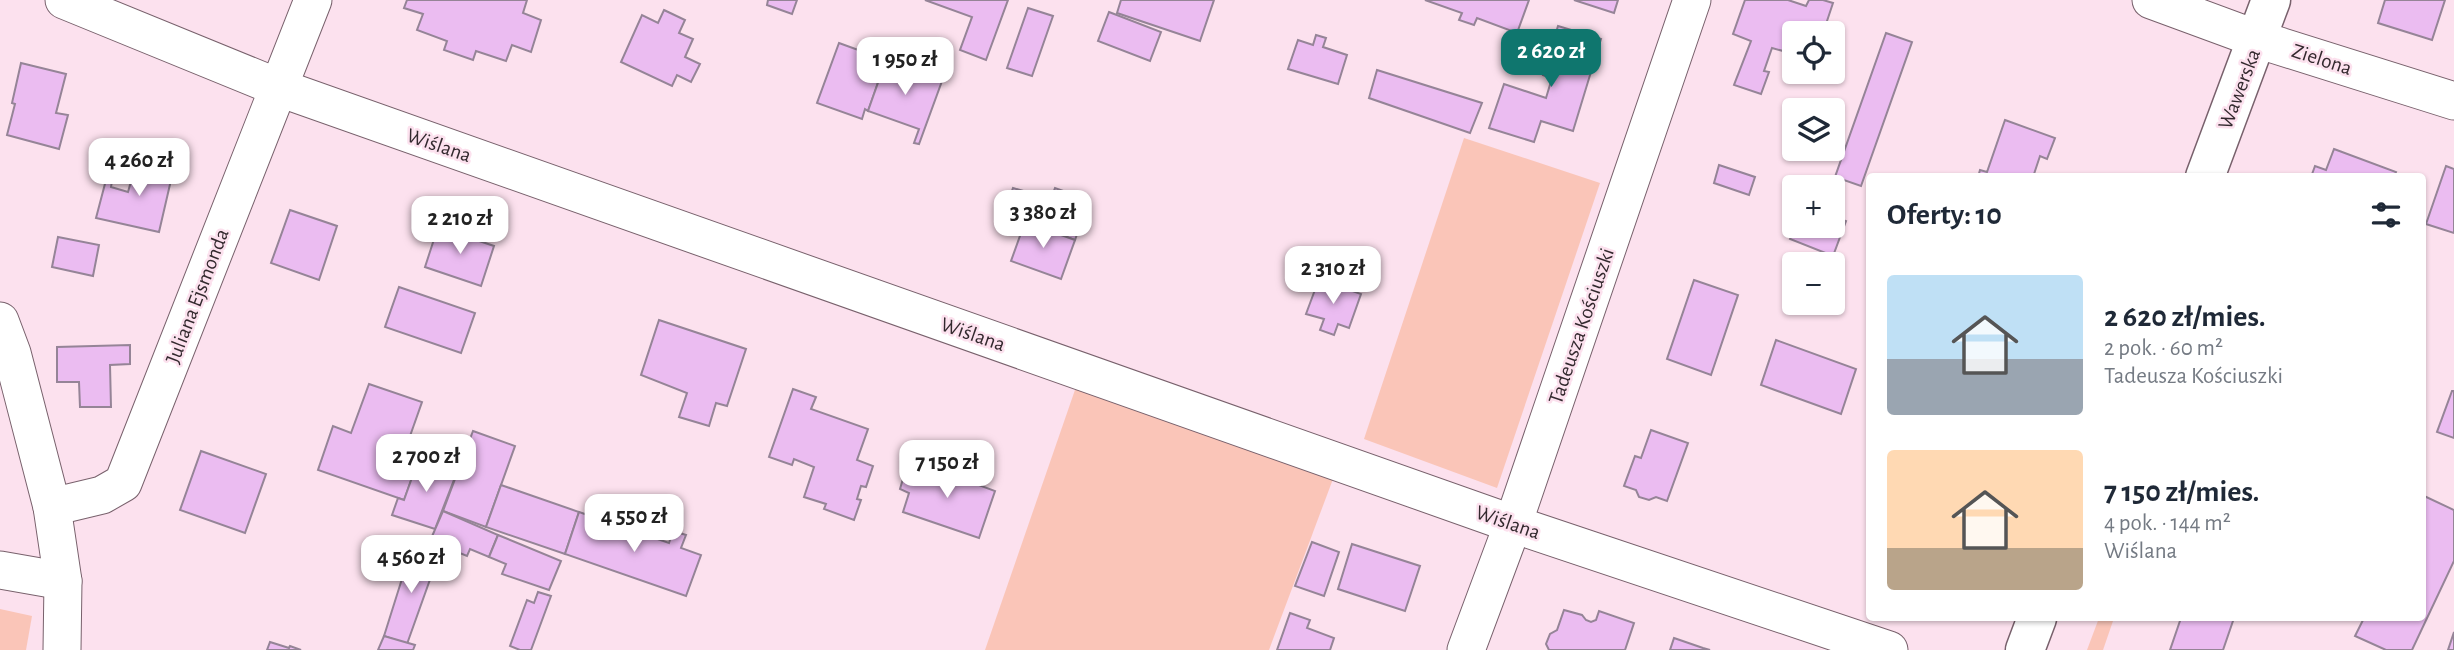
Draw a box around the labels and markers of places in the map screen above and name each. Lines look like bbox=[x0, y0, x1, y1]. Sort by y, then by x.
pin: 2 620 zł bbox=[1479, 29, 1623, 89]
pin: 1 950 zł bbox=[833, 38, 977, 97]
pin: 4 260 zł bbox=[67, 138, 211, 198]
pin: 3 380 zł bbox=[971, 190, 1115, 250]
pin: 2 210 zł bbox=[388, 196, 532, 256]
pin: 2 310 zł bbox=[1261, 246, 1405, 306]
pin: 2 700 zł bbox=[354, 434, 498, 494]
pin: 7 150 zł bbox=[875, 440, 1019, 500]
pin: 4 550 zł bbox=[562, 494, 706, 554]
pin: 4 560 zł bbox=[339, 536, 483, 595]

